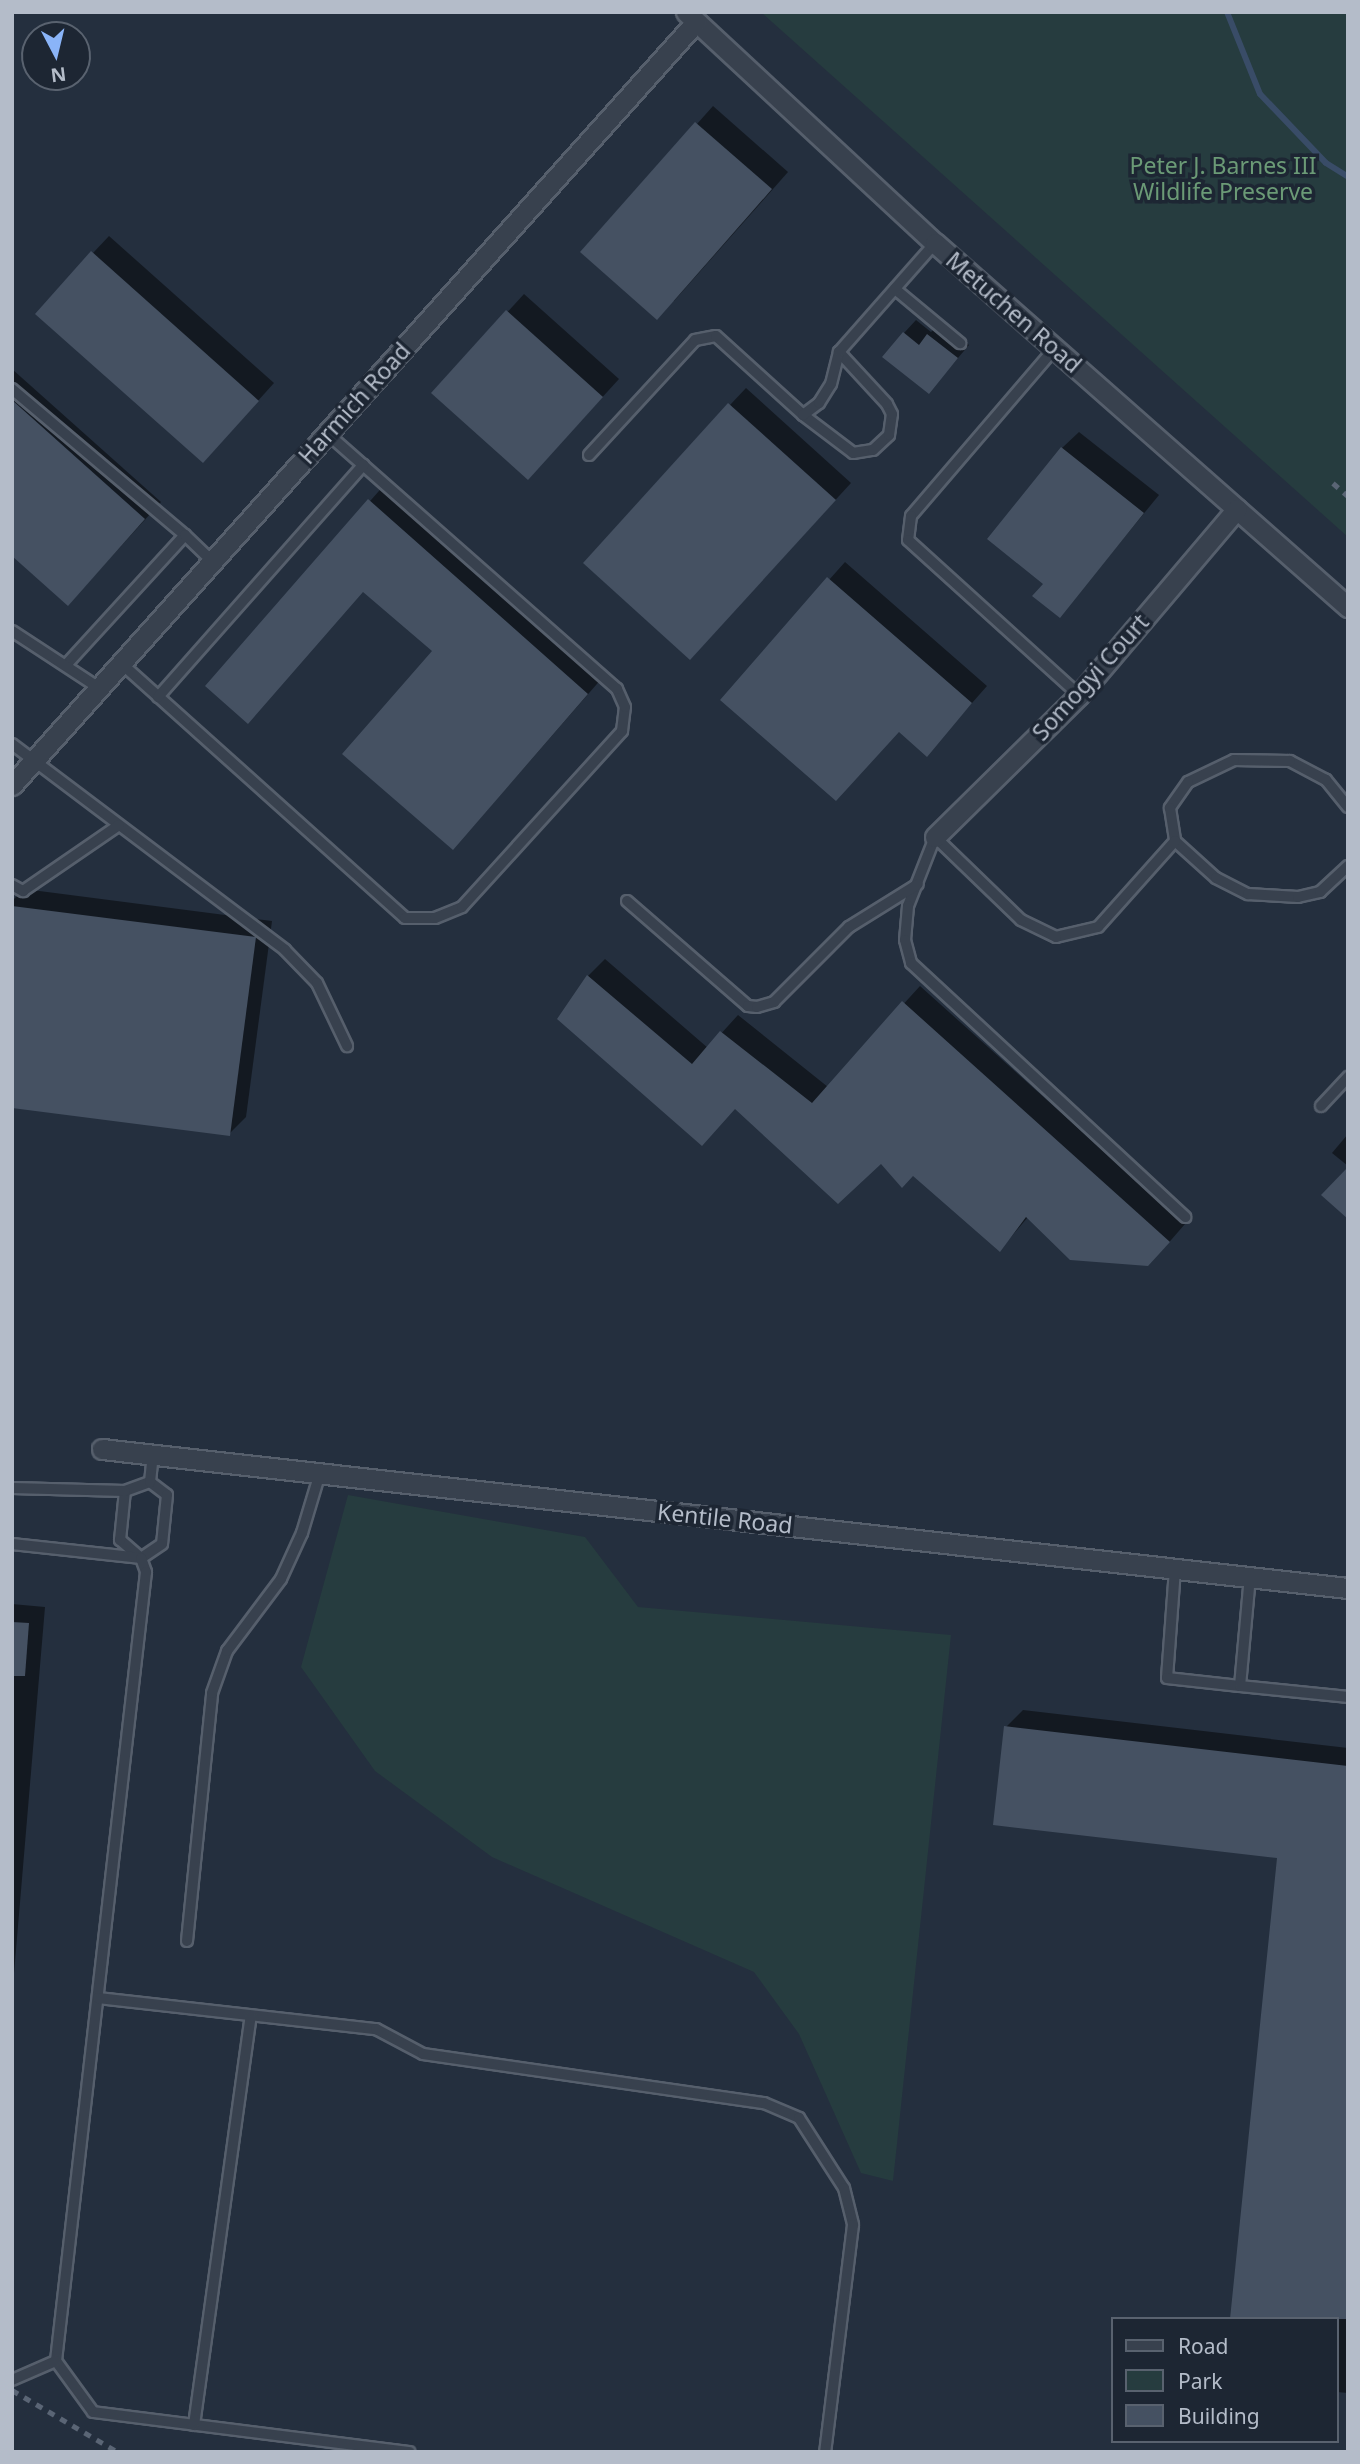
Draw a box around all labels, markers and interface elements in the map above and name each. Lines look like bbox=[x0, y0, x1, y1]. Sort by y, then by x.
north arrow bbox=[21, 21, 91, 91]
text: N bbox=[49, 61, 68, 89]
park label: Peter J. Barnes III Wildlife Preserve bbox=[1130, 151, 1316, 205]
street label: Metuchen Road bbox=[941, 246, 1087, 378]
street label: Harmich Road bbox=[292, 337, 416, 469]
street label: Somogyi Court bbox=[1026, 608, 1154, 746]
street label: Kentile Road bbox=[656, 1497, 794, 1539]
legend bbox=[1112, 2317, 1339, 2443]
text: Road bbox=[1178, 2332, 1228, 2360]
text: Park bbox=[1178, 2367, 1222, 2395]
text: Building bbox=[1178, 2402, 1260, 2430]

